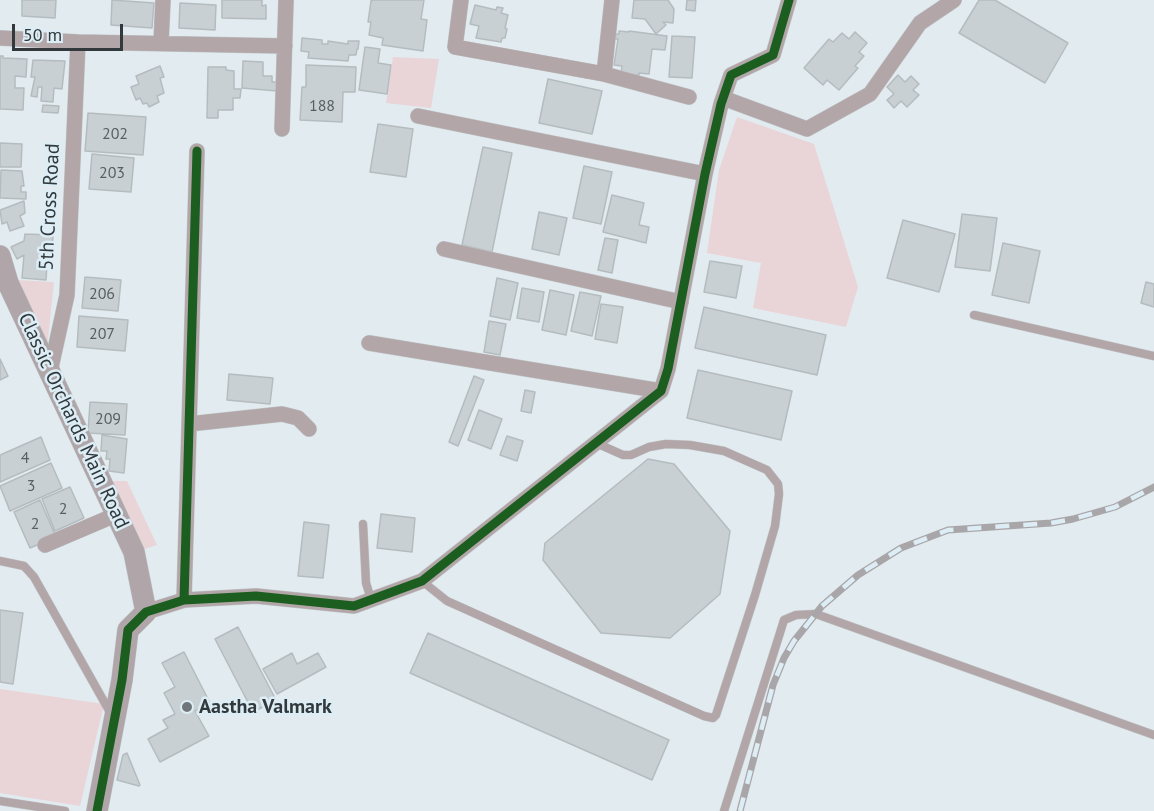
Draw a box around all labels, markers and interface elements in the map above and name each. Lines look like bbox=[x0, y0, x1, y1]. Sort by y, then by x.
scale bar bbox=[15, 12, 126, 50]
text: 50 m bbox=[23, 23, 62, 46]
house number: 188 bbox=[309, 96, 335, 116]
house number: 202 bbox=[102, 124, 128, 144]
street label: 5th Cross Road bbox=[35, 143, 65, 271]
house number: 203 bbox=[99, 163, 125, 183]
house number: 206 bbox=[89, 284, 115, 304]
street label: Classic Orchards Main Road bbox=[12, 309, 134, 533]
house number: 207 bbox=[89, 324, 115, 344]
house number: 209 bbox=[95, 409, 121, 429]
house number: 4 bbox=[21, 448, 29, 468]
house number: 3 bbox=[27, 476, 35, 496]
house number: 2 bbox=[59, 499, 67, 519]
house number: 2 bbox=[31, 514, 39, 534]
place label: Aastha Valmark bbox=[199, 695, 332, 719]
marker: Aastha Valmark bbox=[180, 700, 194, 714]

